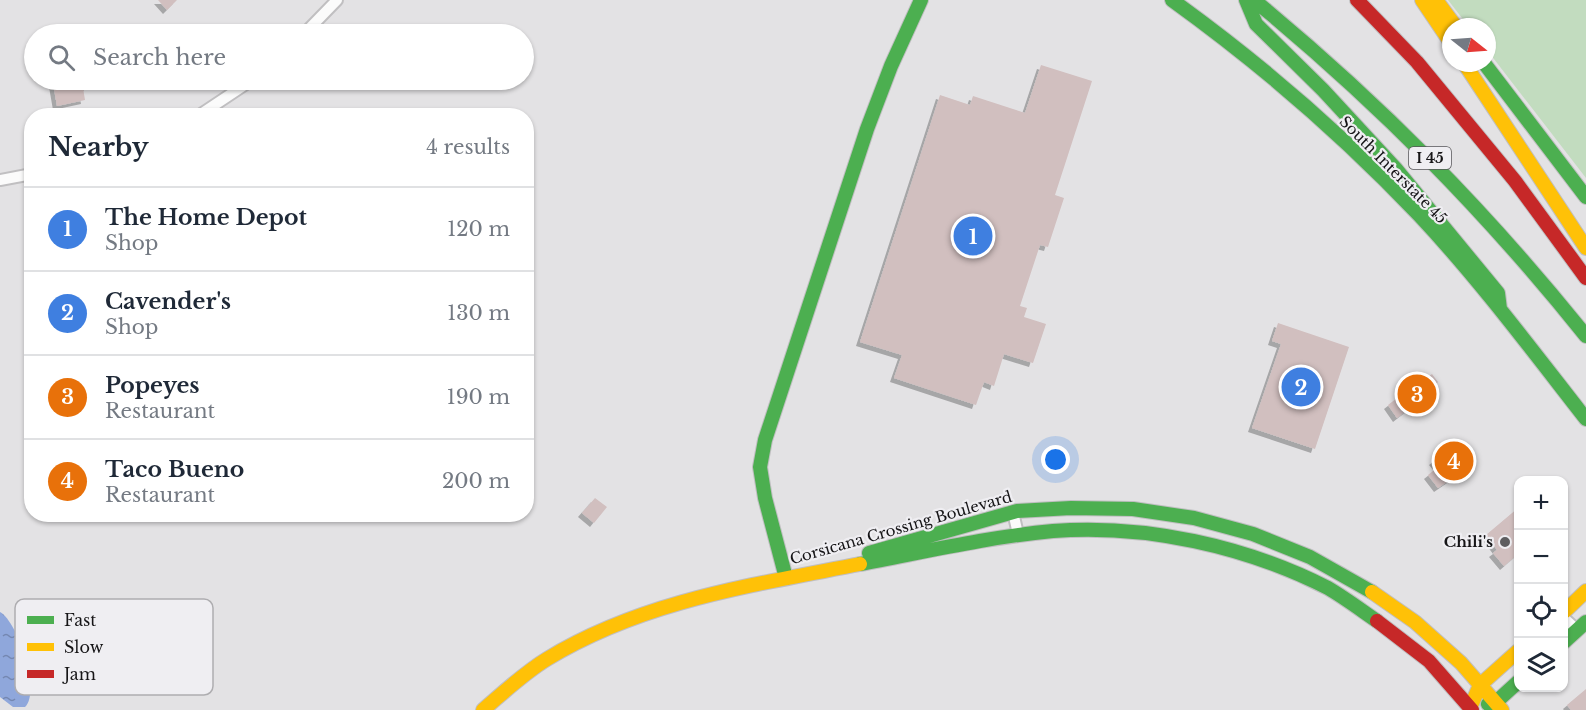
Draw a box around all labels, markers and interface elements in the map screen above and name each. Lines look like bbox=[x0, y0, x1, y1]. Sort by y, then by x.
north arrow bbox=[1442, 18, 1496, 72]
search box bbox=[24, 24, 534, 90]
icon: search bbox=[45, 41, 78, 74]
text: Search here bbox=[93, 44, 226, 71]
street label: South Interstate 45 bbox=[1336, 112, 1451, 227]
text: Nearby bbox=[48, 131, 149, 163]
text: 4 results bbox=[426, 135, 510, 159]
road number: I 45 bbox=[1409, 147, 1451, 169]
text: The Home Depot bbox=[105, 204, 307, 231]
pin: 1 bbox=[954, 214, 992, 258]
text: 1 bbox=[63, 217, 72, 241]
text: 120 m bbox=[447, 217, 510, 241]
text: Shop bbox=[105, 231, 158, 255]
text: Cavender's bbox=[105, 288, 231, 315]
text: 2 bbox=[61, 301, 74, 325]
text: 130 m bbox=[447, 301, 510, 325]
text: Shop bbox=[105, 315, 158, 339]
pin: 2 bbox=[1282, 364, 1320, 410]
text: Popeyes bbox=[105, 372, 200, 399]
pin: 3 bbox=[1398, 372, 1436, 416]
text: 3 bbox=[61, 385, 74, 409]
text: 190 m bbox=[447, 385, 510, 409]
text: Restaurant bbox=[105, 399, 215, 423]
pin: 4 bbox=[1434, 438, 1474, 484]
your location bbox=[1041, 445, 1070, 474]
text: Taco Bueno bbox=[105, 456, 244, 483]
text: 4 bbox=[61, 469, 74, 493]
text: 200 m bbox=[442, 469, 510, 493]
map controls bbox=[1514, 476, 1568, 692]
button: + bbox=[1514, 476, 1568, 530]
text: Restaurant bbox=[105, 483, 215, 507]
street label: Corsicana Crossing Boulevard bbox=[788, 487, 1014, 568]
button: − bbox=[1514, 530, 1568, 584]
place label: Chili's bbox=[1444, 532, 1493, 551]
marker: Chili's bbox=[1498, 535, 1512, 549]
button: locate bbox=[1514, 584, 1568, 638]
legend bbox=[15, 599, 213, 695]
text: Fast bbox=[64, 610, 96, 630]
text: Slow bbox=[64, 637, 104, 657]
button: layers bbox=[1514, 638, 1568, 692]
text: Jam bbox=[62, 664, 96, 684]

